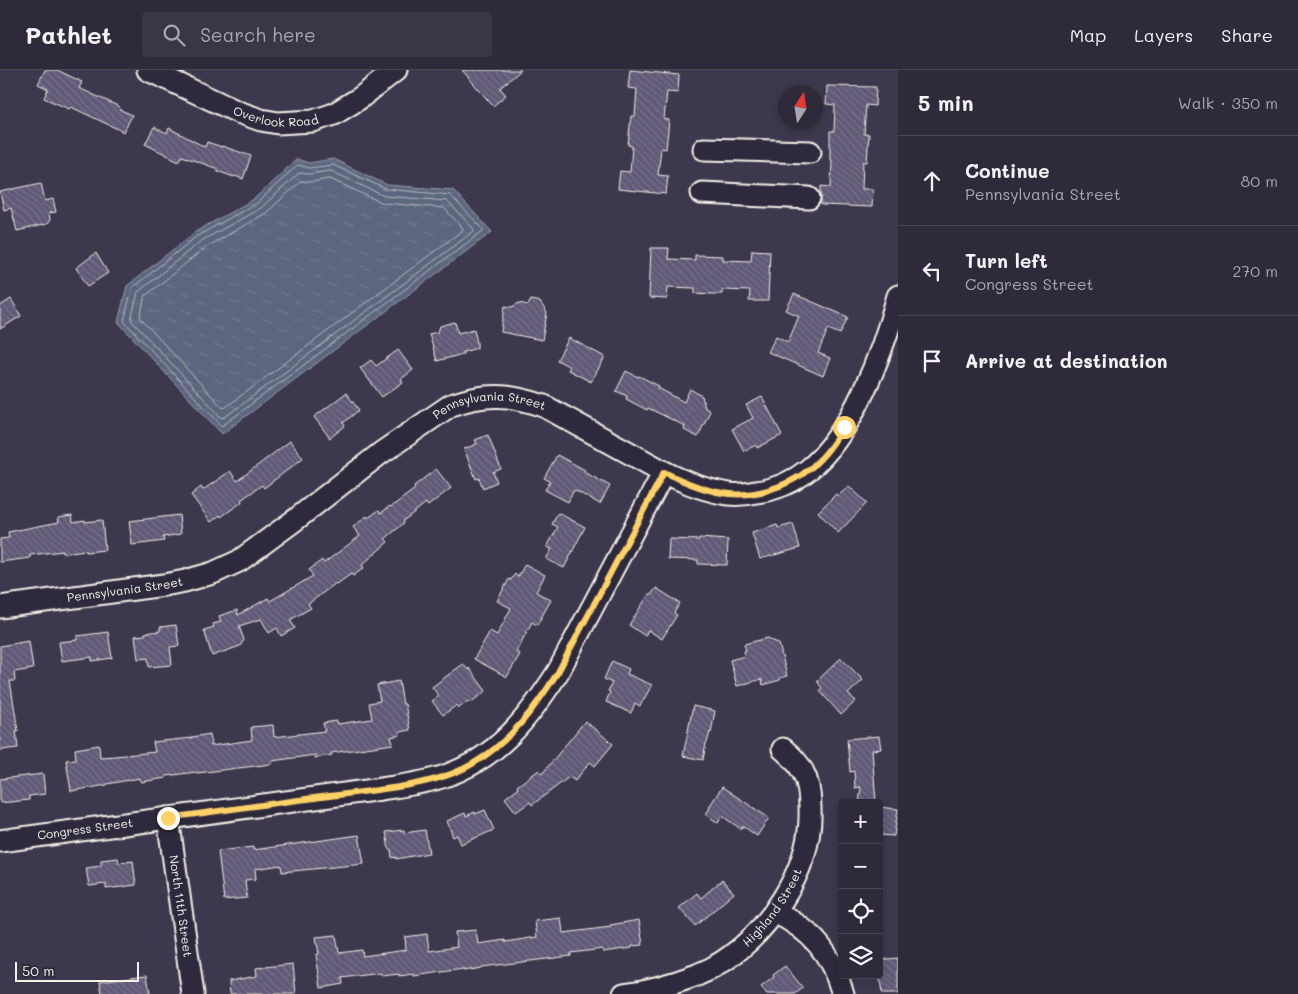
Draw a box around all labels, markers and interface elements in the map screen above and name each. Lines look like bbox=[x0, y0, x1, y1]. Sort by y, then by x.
search box bbox=[142, 12, 492, 57]
text: Pathlet bbox=[25, 19, 112, 50]
icon: search bbox=[160, 21, 188, 49]
text: Search here bbox=[200, 22, 316, 47]
text: Map bbox=[1070, 23, 1106, 47]
text: Layers bbox=[1134, 23, 1193, 47]
text: Share bbox=[1221, 23, 1273, 47]
north arrow bbox=[778, 85, 823, 130]
text: 5 min bbox=[918, 89, 974, 116]
text: Walk · 350 m bbox=[1178, 92, 1278, 113]
street label: Overlook Road bbox=[231, 102, 321, 130]
text: Continue bbox=[965, 158, 1050, 183]
icon: ahead bbox=[918, 167, 946, 195]
text: 80 m bbox=[1241, 170, 1278, 191]
text: Pennsylvania Street bbox=[965, 183, 1121, 204]
text: Turn left bbox=[965, 248, 1048, 273]
icon: left bbox=[918, 257, 946, 285]
text: 270 m bbox=[1232, 260, 1278, 281]
text: Congress Street bbox=[965, 273, 1094, 294]
icon: arrive bbox=[918, 347, 946, 375]
text: Arrive at destination bbox=[965, 348, 1168, 373]
street label: Pennsylvania Street bbox=[429, 387, 548, 422]
route start bbox=[833, 416, 856, 439]
street label: Pennsylvania Street bbox=[66, 573, 184, 605]
map controls bbox=[838, 799, 883, 979]
button: + bbox=[838, 799, 883, 844]
route end bbox=[157, 807, 180, 830]
street label: Congress Street bbox=[36, 814, 134, 843]
button: − bbox=[838, 844, 883, 889]
street label: North 11th Street bbox=[166, 854, 197, 958]
street label: Highland Street bbox=[739, 866, 805, 950]
button: locate bbox=[838, 889, 883, 934]
button: layers bbox=[838, 934, 883, 979]
scale bar bbox=[15, 959, 139, 982]
text: 50 m bbox=[22, 961, 54, 980]

